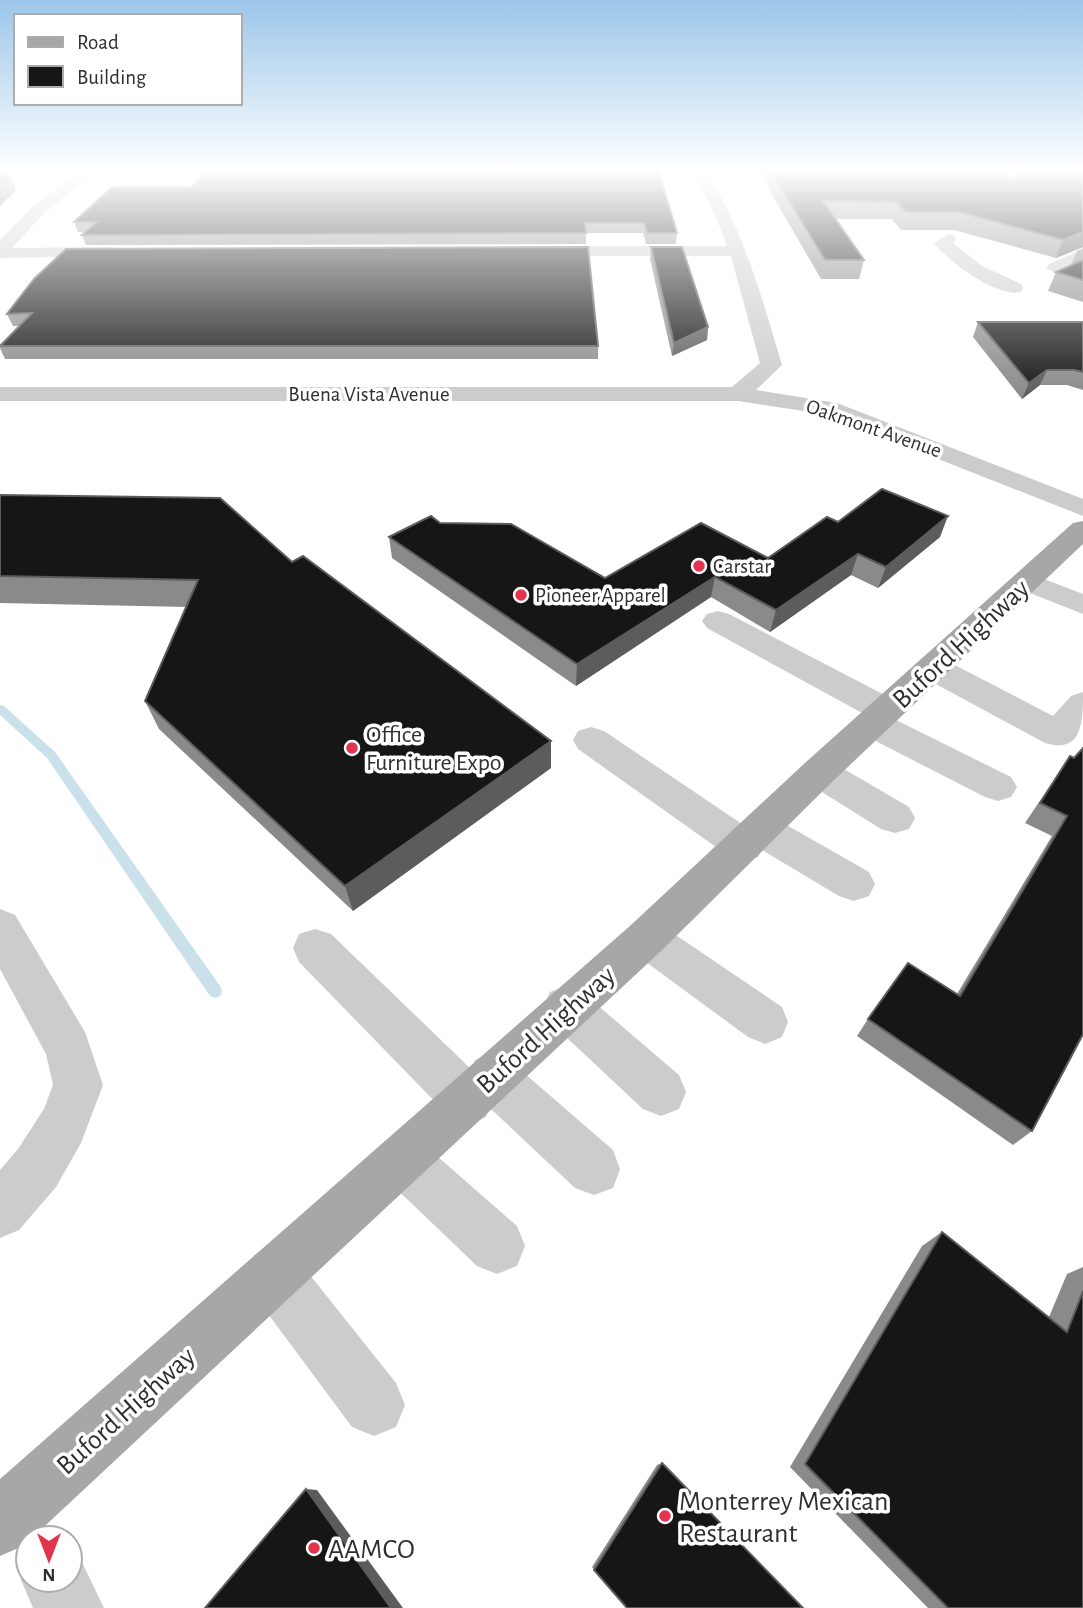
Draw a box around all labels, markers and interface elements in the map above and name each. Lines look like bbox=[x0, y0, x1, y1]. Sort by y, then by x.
legend bbox=[14, 14, 242, 105]
text: Road bbox=[77, 32, 119, 53]
text: Building bbox=[77, 67, 147, 88]
street label: Buena Vista Avenue bbox=[288, 384, 450, 405]
street label: Oakmont Avenue bbox=[803, 395, 944, 461]
place label: Carstar bbox=[713, 556, 771, 577]
marker: Carstar bbox=[691, 558, 707, 574]
street label: Buford Highway bbox=[888, 574, 1035, 714]
place label: Pioneer Apparel bbox=[535, 585, 666, 606]
marker: Pioneer Apparel bbox=[513, 587, 529, 603]
place label: Office Furniture Expo bbox=[366, 723, 502, 775]
marker: Office Furniture Expo bbox=[344, 740, 360, 756]
street label: Buford Highway bbox=[472, 961, 621, 1099]
street label: Buford Highway bbox=[52, 1342, 201, 1480]
place label: Monterrey Mexican Restaurant bbox=[679, 1488, 888, 1548]
marker: Monterrey Mexican Restaurant bbox=[657, 1508, 673, 1524]
north arrow bbox=[14, 1524, 84, 1594]
place label: AAMCO bbox=[328, 1536, 415, 1564]
marker: AAMCO bbox=[306, 1540, 322, 1556]
text: N bbox=[42, 1565, 56, 1584]

